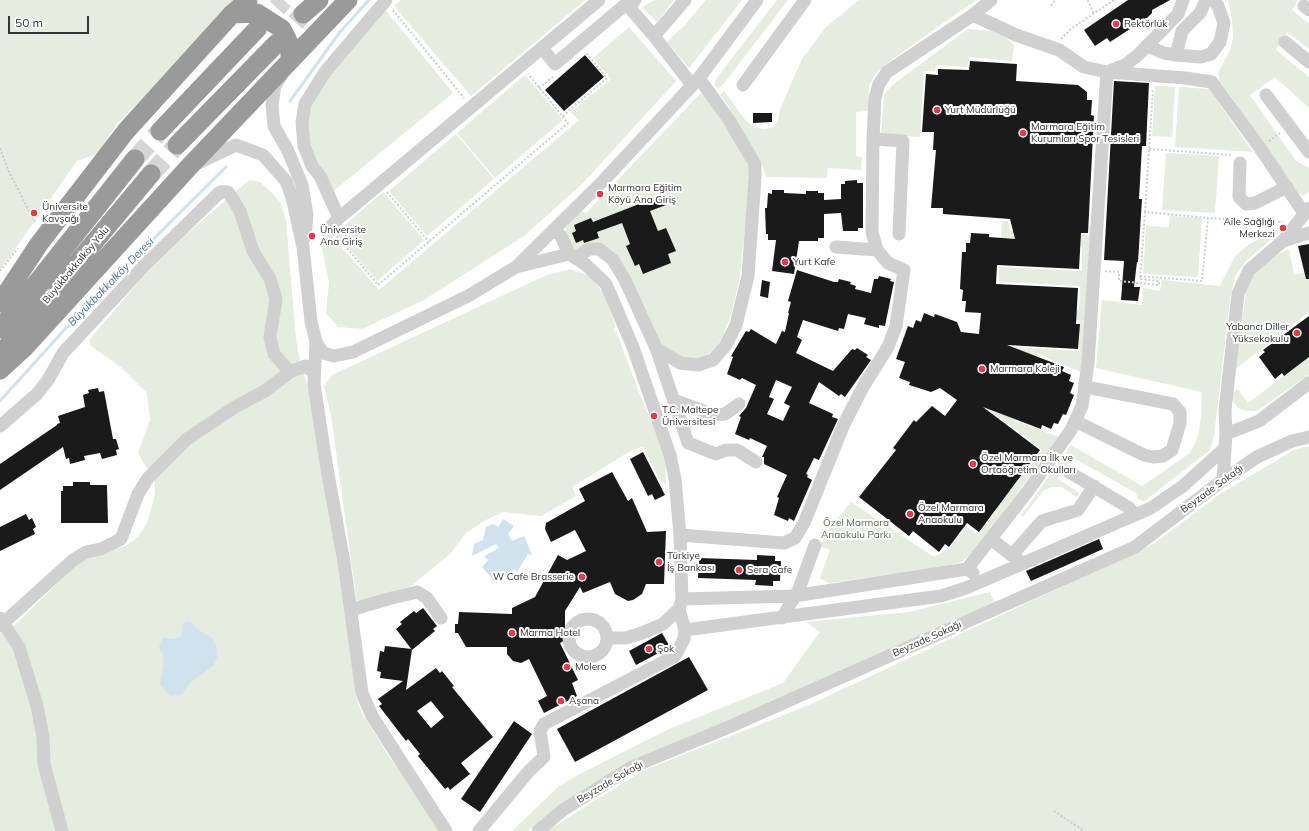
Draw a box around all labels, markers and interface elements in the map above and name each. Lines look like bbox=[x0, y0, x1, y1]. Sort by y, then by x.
scale bar bbox=[10, 8, 91, 34]
text: 50 m bbox=[15, 15, 43, 30]
place label: Rektörlük bbox=[1124, 18, 1167, 30]
marker: Rektörlük bbox=[1111, 19, 1121, 29]
place label: Yurt Müdürlüğü bbox=[945, 104, 1016, 116]
marker: Yurt Müdürlüğü bbox=[932, 105, 942, 115]
place label: Marmara Eğitim Kurumları Spor Tesisleri bbox=[1031, 121, 1139, 144]
marker: Marmara Eğitim Kurumları Spor Tesisleri bbox=[1018, 128, 1028, 138]
place label: Marmara Eğitim Köyü Ana Giriş bbox=[608, 182, 682, 206]
marker: Marmara Eğitim Köyü Ana Giriş bbox=[595, 189, 605, 199]
place label: Üniversite Kavşağı bbox=[42, 201, 88, 224]
marker: Üniversite Kavşağı bbox=[29, 208, 39, 218]
place label: Aile Sağlığı Merkezi bbox=[1223, 216, 1275, 240]
marker: Aile Sağlığı Merkezi bbox=[1278, 223, 1288, 233]
street label: Büyükbakkalköy Yolu bbox=[40, 224, 112, 306]
place label: Üniversite Ana Giriş bbox=[320, 224, 366, 248]
marker: Üniversite Ana Giriş bbox=[307, 231, 317, 241]
water label: Büyükbakkalköy Deresi bbox=[65, 235, 157, 329]
place label: Yurt Kafe bbox=[793, 256, 835, 268]
marker: Yurt Kafe bbox=[780, 257, 790, 267]
place label: Yabancı Diller Yüksekokulu bbox=[1226, 321, 1289, 344]
marker: Yabancı Diller Yüksekokulu bbox=[1292, 328, 1302, 338]
place label: Marmara Koleji bbox=[990, 363, 1060, 375]
marker: Marmara Koleji bbox=[977, 364, 987, 374]
place label: T.C. Maltepe Üniversitesi bbox=[662, 404, 718, 428]
marker: T.C. Maltepe Üniversitesi bbox=[649, 411, 659, 421]
place label: Özel Marmara İlk ve Ortaöğretim Okulları bbox=[981, 452, 1076, 476]
marker: Özel Marmara İlk ve Ortaöğretim Okulları bbox=[968, 459, 978, 469]
street label: Beyzade Sokağı bbox=[1179, 462, 1245, 516]
place label: Özel Marmara Anaokulu bbox=[918, 502, 984, 526]
marker: Özel Marmara Anaokulu bbox=[905, 509, 915, 519]
park label: Özel Marmara Anaokulu Parkı bbox=[821, 517, 891, 540]
place label: Türkiye İş Bankası bbox=[667, 550, 714, 574]
marker: Türkiye İş Bankası bbox=[654, 557, 664, 567]
place label: Sera Cafe bbox=[747, 564, 792, 576]
marker: Sera Cafe bbox=[734, 565, 744, 575]
place label: W Cafe Brasserie bbox=[493, 571, 574, 583]
marker: W Cafe Brasserie bbox=[577, 572, 587, 582]
street label: Beyzade Sokağı bbox=[891, 618, 963, 660]
place label: Marma Hotel bbox=[520, 627, 580, 639]
marker: Marma Hotel bbox=[507, 628, 517, 638]
place label: Şok bbox=[657, 643, 674, 655]
marker: Şok bbox=[644, 644, 654, 654]
place label: Molero bbox=[575, 661, 606, 673]
marker: Molero bbox=[562, 662, 572, 672]
place label: Aşana bbox=[569, 695, 599, 707]
marker: Aşana bbox=[556, 696, 566, 706]
street label: Beyzade Sokağı bbox=[575, 758, 645, 806]

